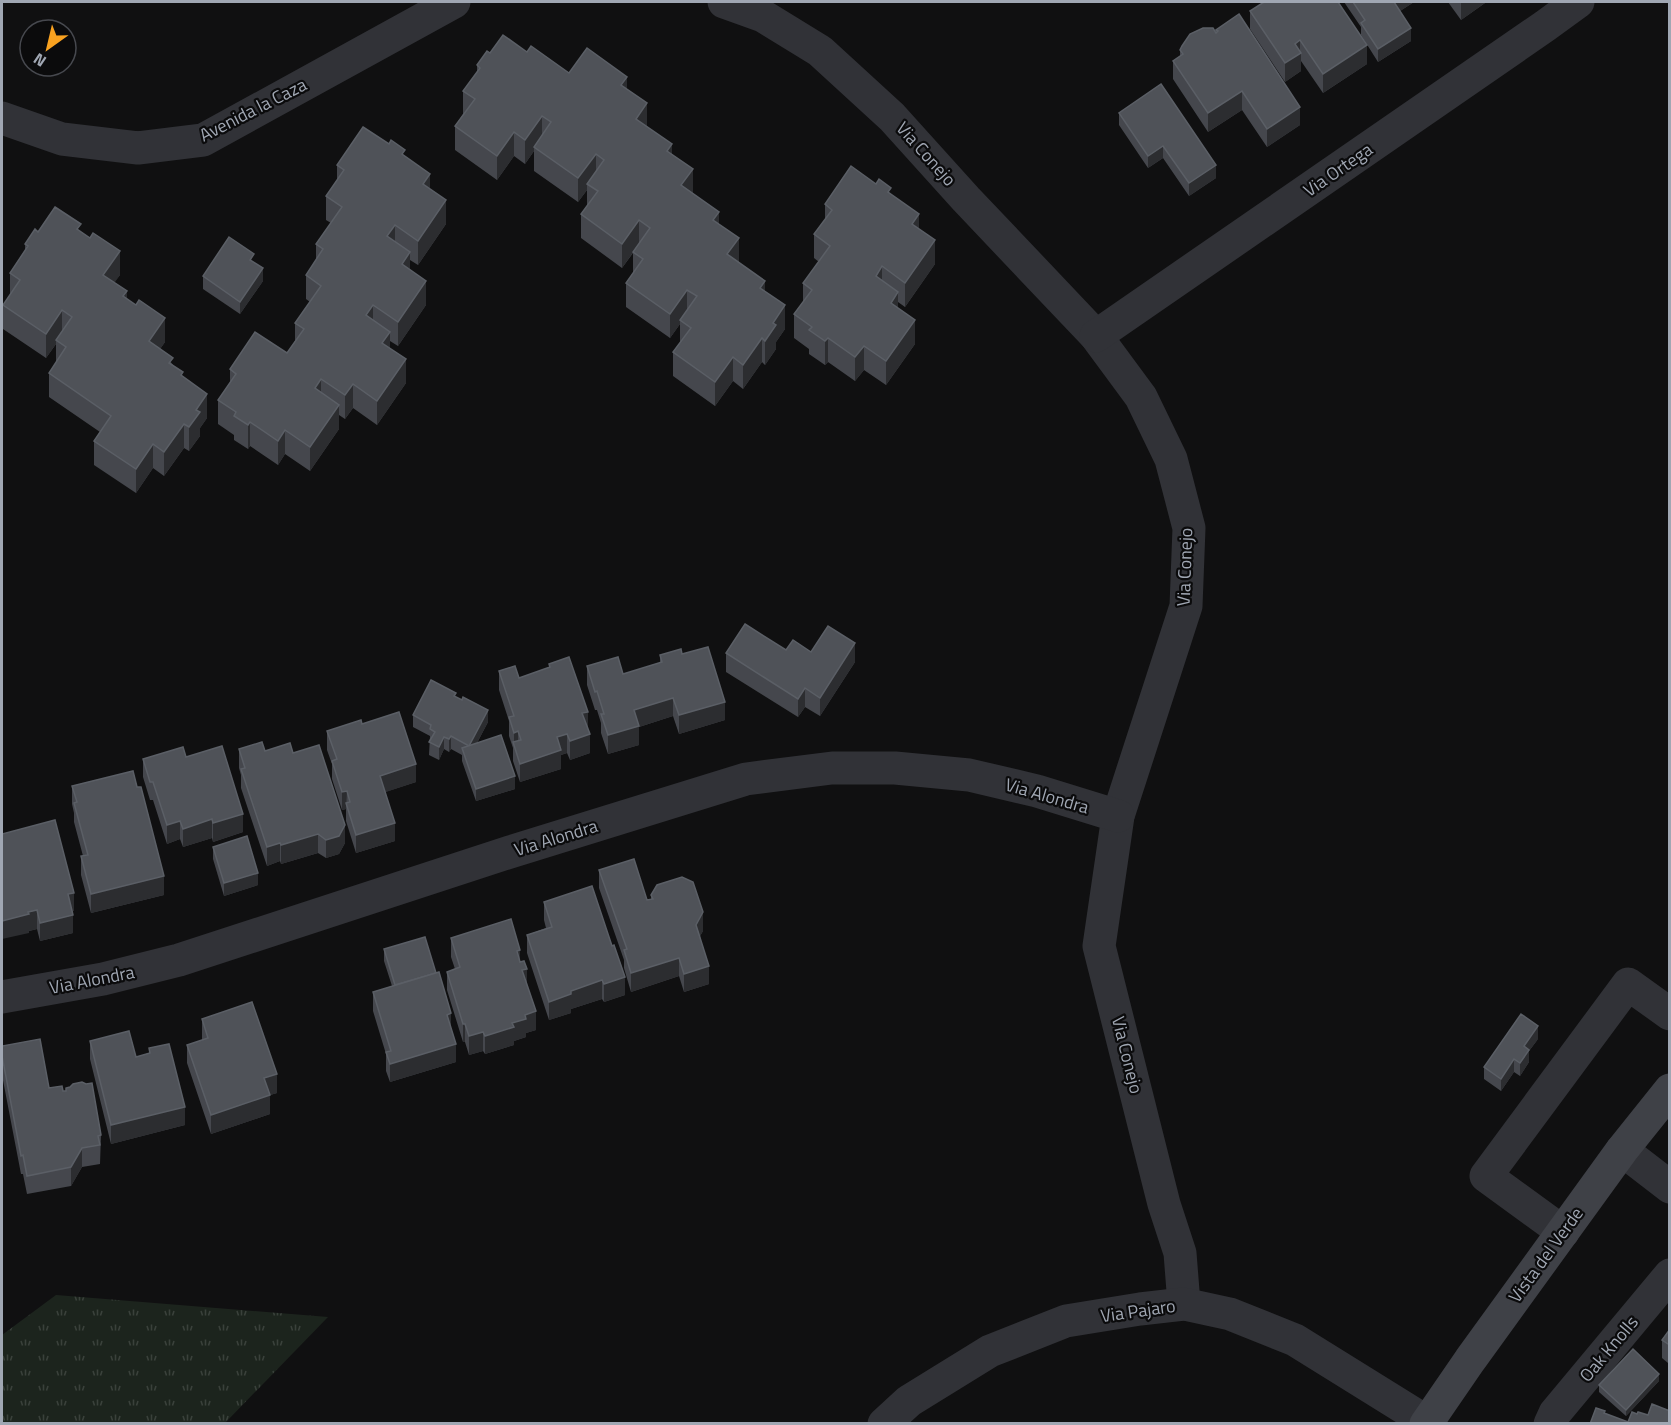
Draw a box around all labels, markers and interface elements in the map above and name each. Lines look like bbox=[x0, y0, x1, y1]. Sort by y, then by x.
north arrow bbox=[18, 18, 78, 78]
text: N bbox=[28, 47, 51, 73]
street label: Avenida la Caza bbox=[194, 71, 311, 148]
street label: Via Conejo bbox=[890, 115, 963, 192]
street label: Via Ortega bbox=[1298, 136, 1378, 203]
street label: Via Conejo bbox=[1170, 527, 1199, 607]
street label: Via Alondra bbox=[1002, 771, 1092, 820]
street label: Via Alondra bbox=[511, 812, 601, 863]
street label: Via Alondra bbox=[47, 958, 137, 1001]
street label: Via Conejo bbox=[1105, 1013, 1150, 1096]
street label: Vista del Verde bbox=[1502, 1201, 1590, 1308]
street label: Via Pajaro bbox=[1099, 1292, 1177, 1329]
street label: Oak Knolls bbox=[1573, 1310, 1645, 1388]

